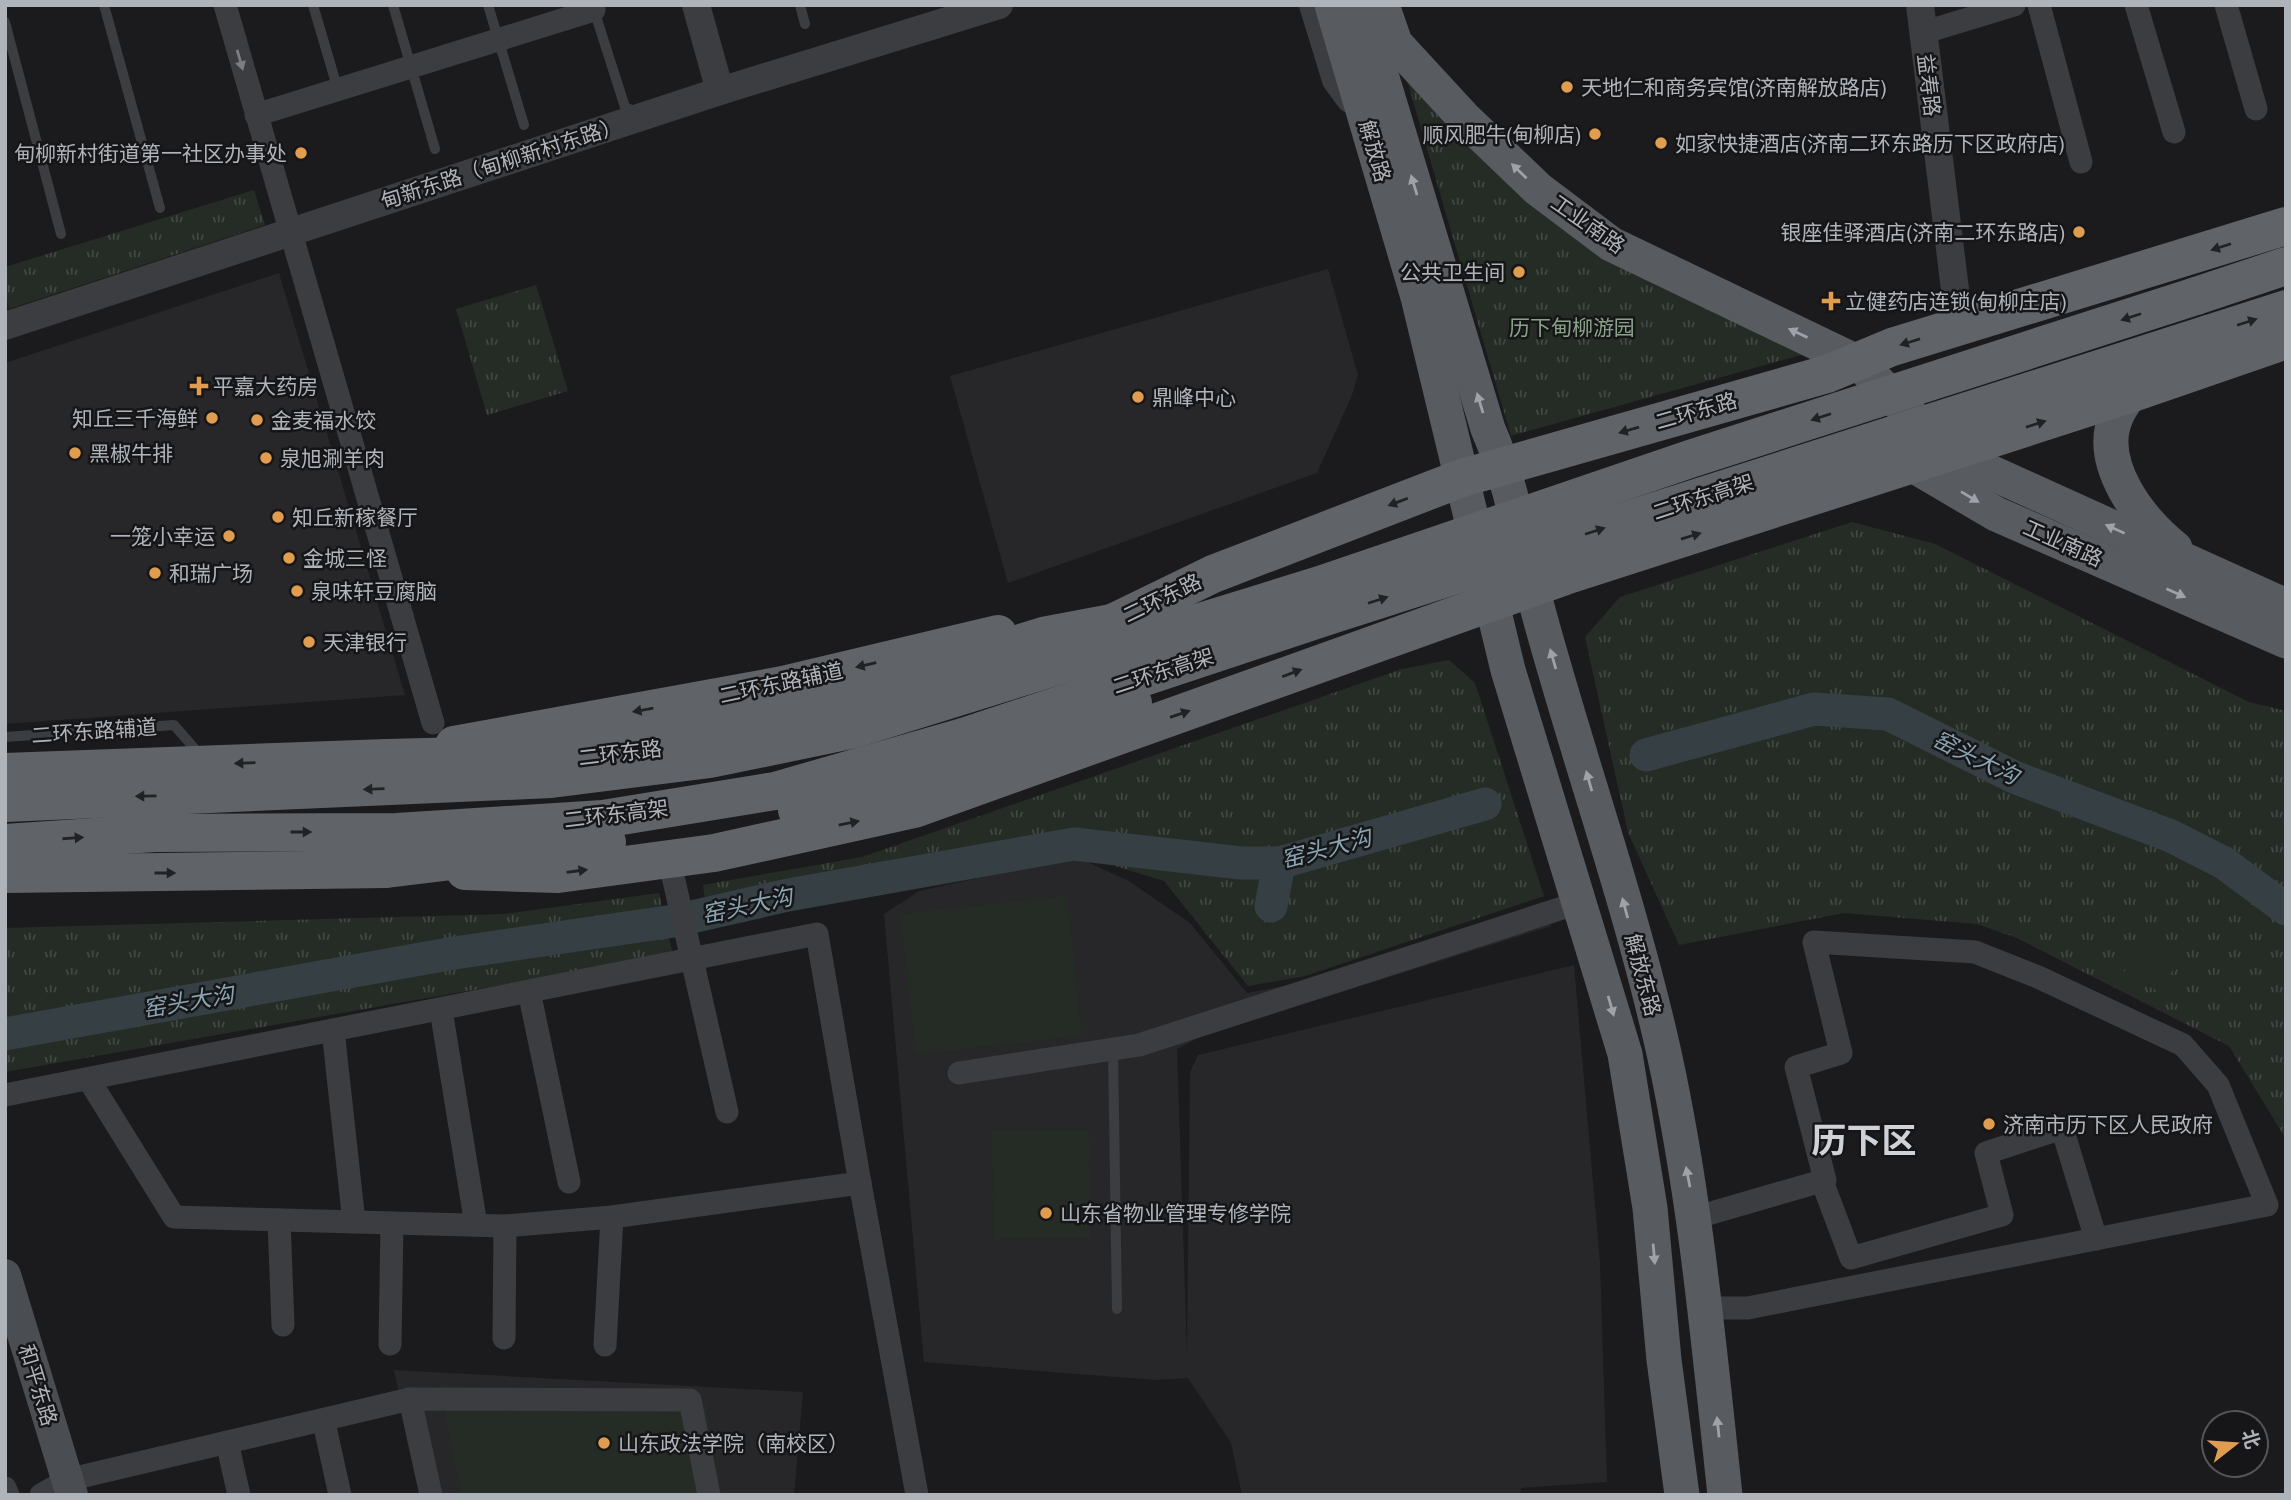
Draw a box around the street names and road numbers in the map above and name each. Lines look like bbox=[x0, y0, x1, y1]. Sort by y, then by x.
street label: 益寿路 bbox=[1911, 52, 1947, 118]
street label: 甸新东路（甸柳新村东路） bbox=[377, 110, 625, 216]
street label: 解放路 bbox=[1352, 117, 1398, 185]
street label: 工业南路 bbox=[1545, 188, 1631, 260]
street label: 二环东路 bbox=[1652, 385, 1740, 437]
street label: 二环东高架 bbox=[1649, 467, 1757, 527]
street label: 工业南路 bbox=[2019, 513, 2107, 573]
street label: 二环东路 bbox=[1118, 567, 1206, 629]
street label: 二环东高架 bbox=[1109, 641, 1217, 701]
street label: 二环东路辅道 bbox=[716, 656, 846, 710]
street label: 二环东路辅道 bbox=[30, 712, 158, 750]
street label: 二环东路 bbox=[577, 733, 663, 773]
street label: 二环东高架 bbox=[562, 793, 670, 835]
street label: 解放东路 bbox=[1618, 931, 1668, 1019]
street label: 和平东路 bbox=[12, 1341, 64, 1429]

